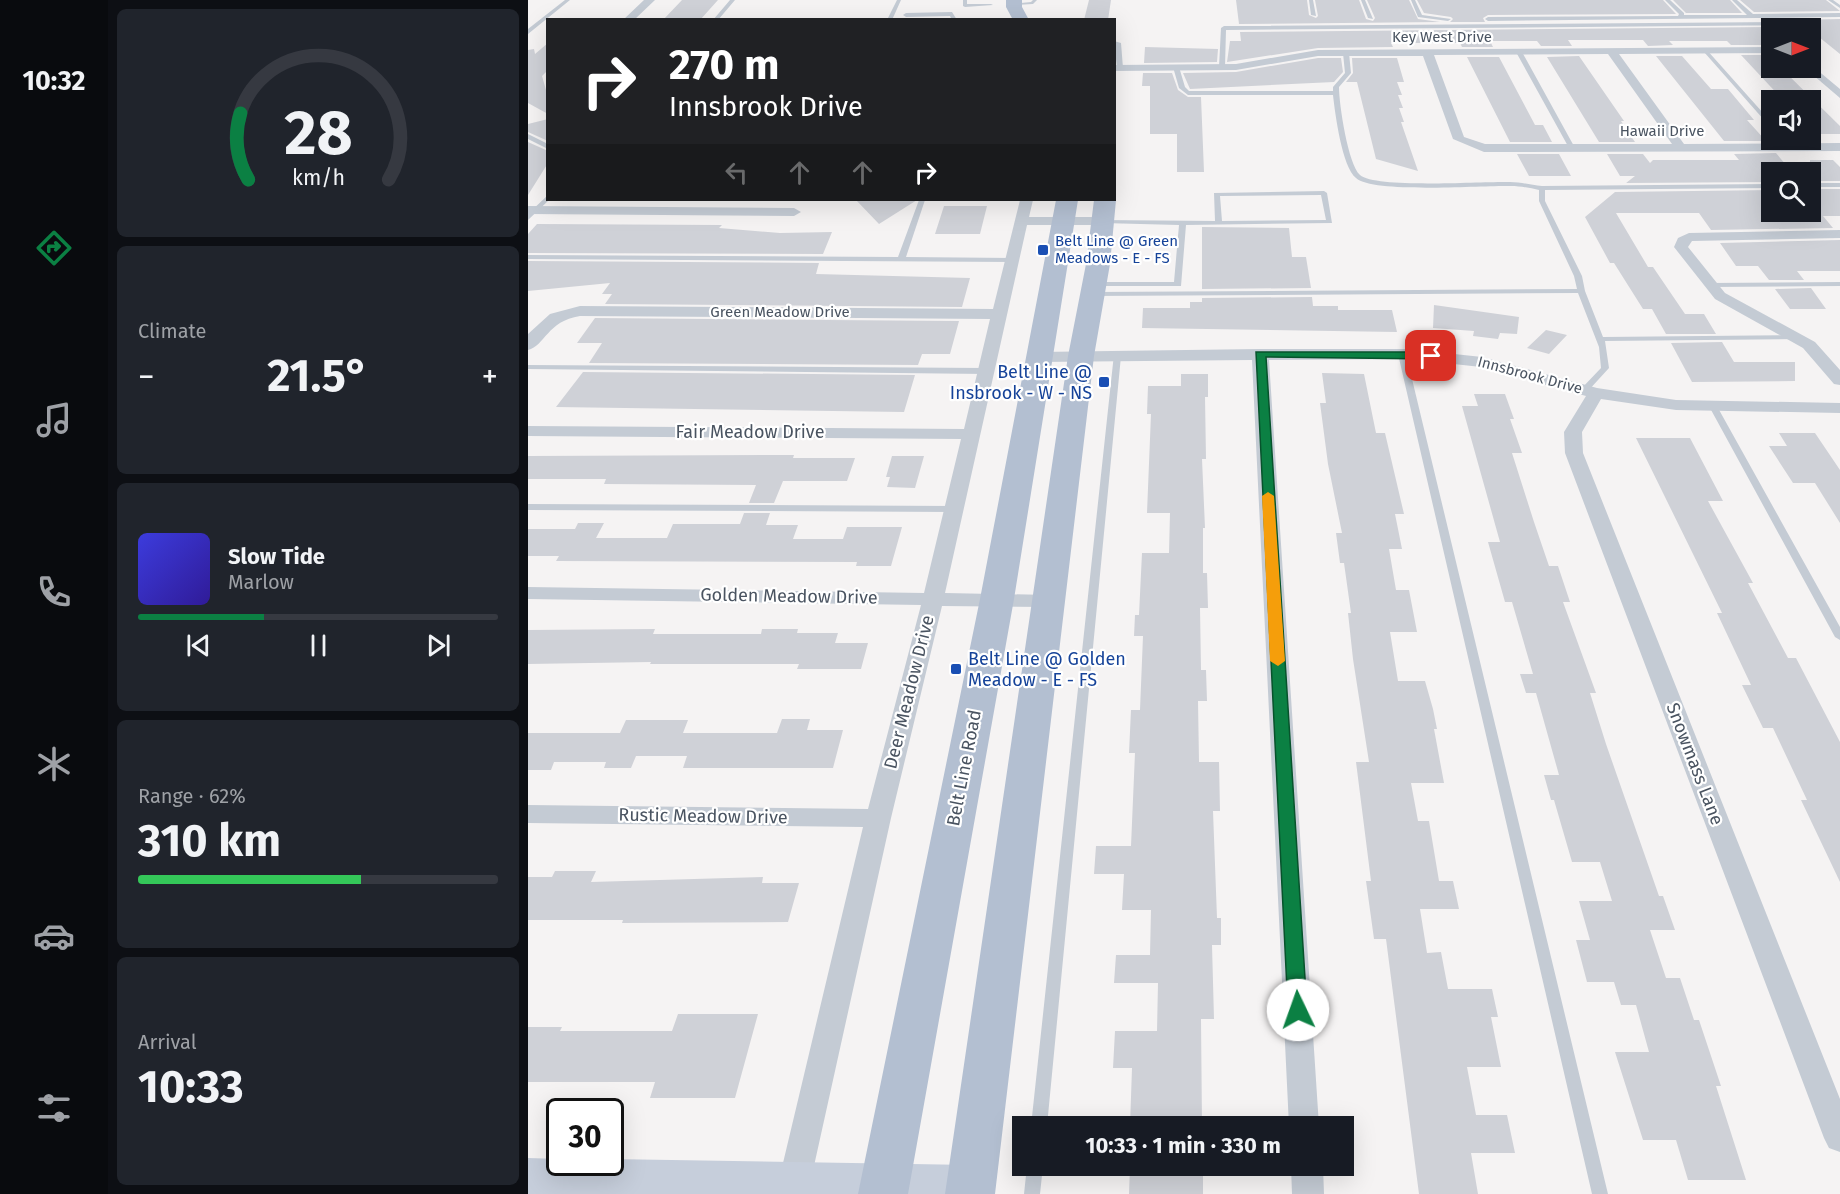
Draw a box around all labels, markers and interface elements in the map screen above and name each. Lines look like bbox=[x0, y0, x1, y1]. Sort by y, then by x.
north arrow bbox=[1761, 18, 1821, 78]
map controls bbox=[1761, 18, 1821, 222]
street label: Key West Drive bbox=[1392, 28, 1492, 46]
text: 270 m bbox=[669, 40, 780, 90]
icon: right bbox=[570, 42, 648, 120]
text: 10:32 bbox=[23, 65, 85, 97]
button: sound bbox=[1761, 90, 1821, 150]
text: Innsbrook Drive bbox=[669, 91, 863, 123]
text: 28 bbox=[284, 96, 352, 171]
street label: Hawaii Drive bbox=[1620, 122, 1704, 140]
icon: left bbox=[720, 156, 753, 189]
icon: ahead bbox=[783, 156, 816, 189]
icon: ahead bbox=[846, 156, 879, 189]
icon: right bbox=[909, 156, 942, 189]
button: search bbox=[1761, 162, 1821, 222]
text: km/h bbox=[291, 165, 345, 191]
icon: directions bbox=[33, 227, 75, 269]
place label: Belt Line @ Green Meadows - E - FS bbox=[1055, 232, 1178, 267]
marker: Belt Line @ Green Meadows - E - FS bbox=[1036, 243, 1050, 257]
street label: Green Meadow Drive bbox=[710, 303, 850, 321]
text: Climate bbox=[138, 319, 206, 343]
pin bbox=[1405, 330, 1456, 381]
icon: arrive bbox=[1414, 339, 1447, 372]
text: 21.5° bbox=[267, 349, 369, 403]
street label: Innsbrook Drive bbox=[1476, 352, 1584, 398]
text: − bbox=[138, 357, 155, 397]
text: + bbox=[482, 357, 498, 397]
place label: Belt Line @ Insbrook - W - NS bbox=[950, 361, 1092, 404]
marker: Belt Line @ Insbrook - W - NS bbox=[1097, 375, 1111, 389]
icon: music bbox=[33, 399, 75, 441]
street label: Fair Meadow Drive bbox=[676, 421, 824, 443]
text: Slow Tide bbox=[228, 543, 325, 570]
text: Marlow bbox=[228, 570, 294, 594]
icon: phone bbox=[33, 571, 75, 613]
street label: Golden Meadow Drive bbox=[700, 583, 878, 609]
street label: Deer Meadow Drive bbox=[879, 613, 939, 771]
icon: previous bbox=[182, 629, 215, 662]
icon: pause bbox=[302, 629, 335, 662]
icon: next bbox=[422, 629, 455, 662]
place label: Belt Line @ Golden Meadow - E - FS bbox=[968, 648, 1126, 691]
marker: Belt Line @ Golden Meadow - E - FS bbox=[949, 662, 963, 676]
street label: Snowmass Lane bbox=[1662, 700, 1728, 828]
street label: Belt Line Road bbox=[942, 708, 986, 828]
icon: climate bbox=[33, 743, 75, 785]
text: Range · 62% bbox=[138, 784, 246, 808]
street label: Rustic Meadow Drive bbox=[618, 804, 788, 828]
text: 310 km bbox=[138, 814, 281, 868]
icon: car bbox=[33, 915, 75, 957]
position arrow bbox=[1266, 978, 1330, 1042]
text: Arrival bbox=[138, 1030, 197, 1054]
text: 10:33 bbox=[138, 1060, 244, 1114]
icon: filters bbox=[33, 1087, 75, 1129]
speed limit sign: 30 bbox=[546, 1098, 624, 1176]
text: 10:33 · 1 min · 330 m bbox=[1085, 1132, 1281, 1159]

